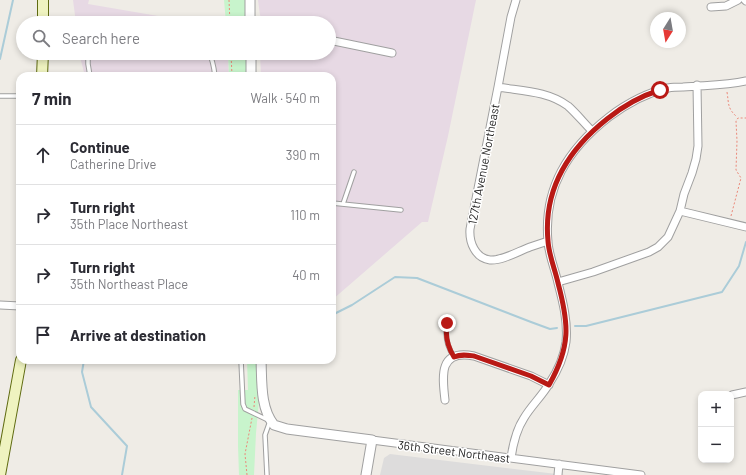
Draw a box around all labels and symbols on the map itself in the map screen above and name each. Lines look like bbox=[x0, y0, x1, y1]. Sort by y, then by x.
north arrow bbox=[650, 12, 686, 48]
route start bbox=[651, 81, 669, 99]
street label: 127th Avenue Northeast bbox=[464, 102, 502, 226]
route end bbox=[438, 314, 456, 332]
street label: 36th Street Northeast bbox=[397, 437, 511, 465]

